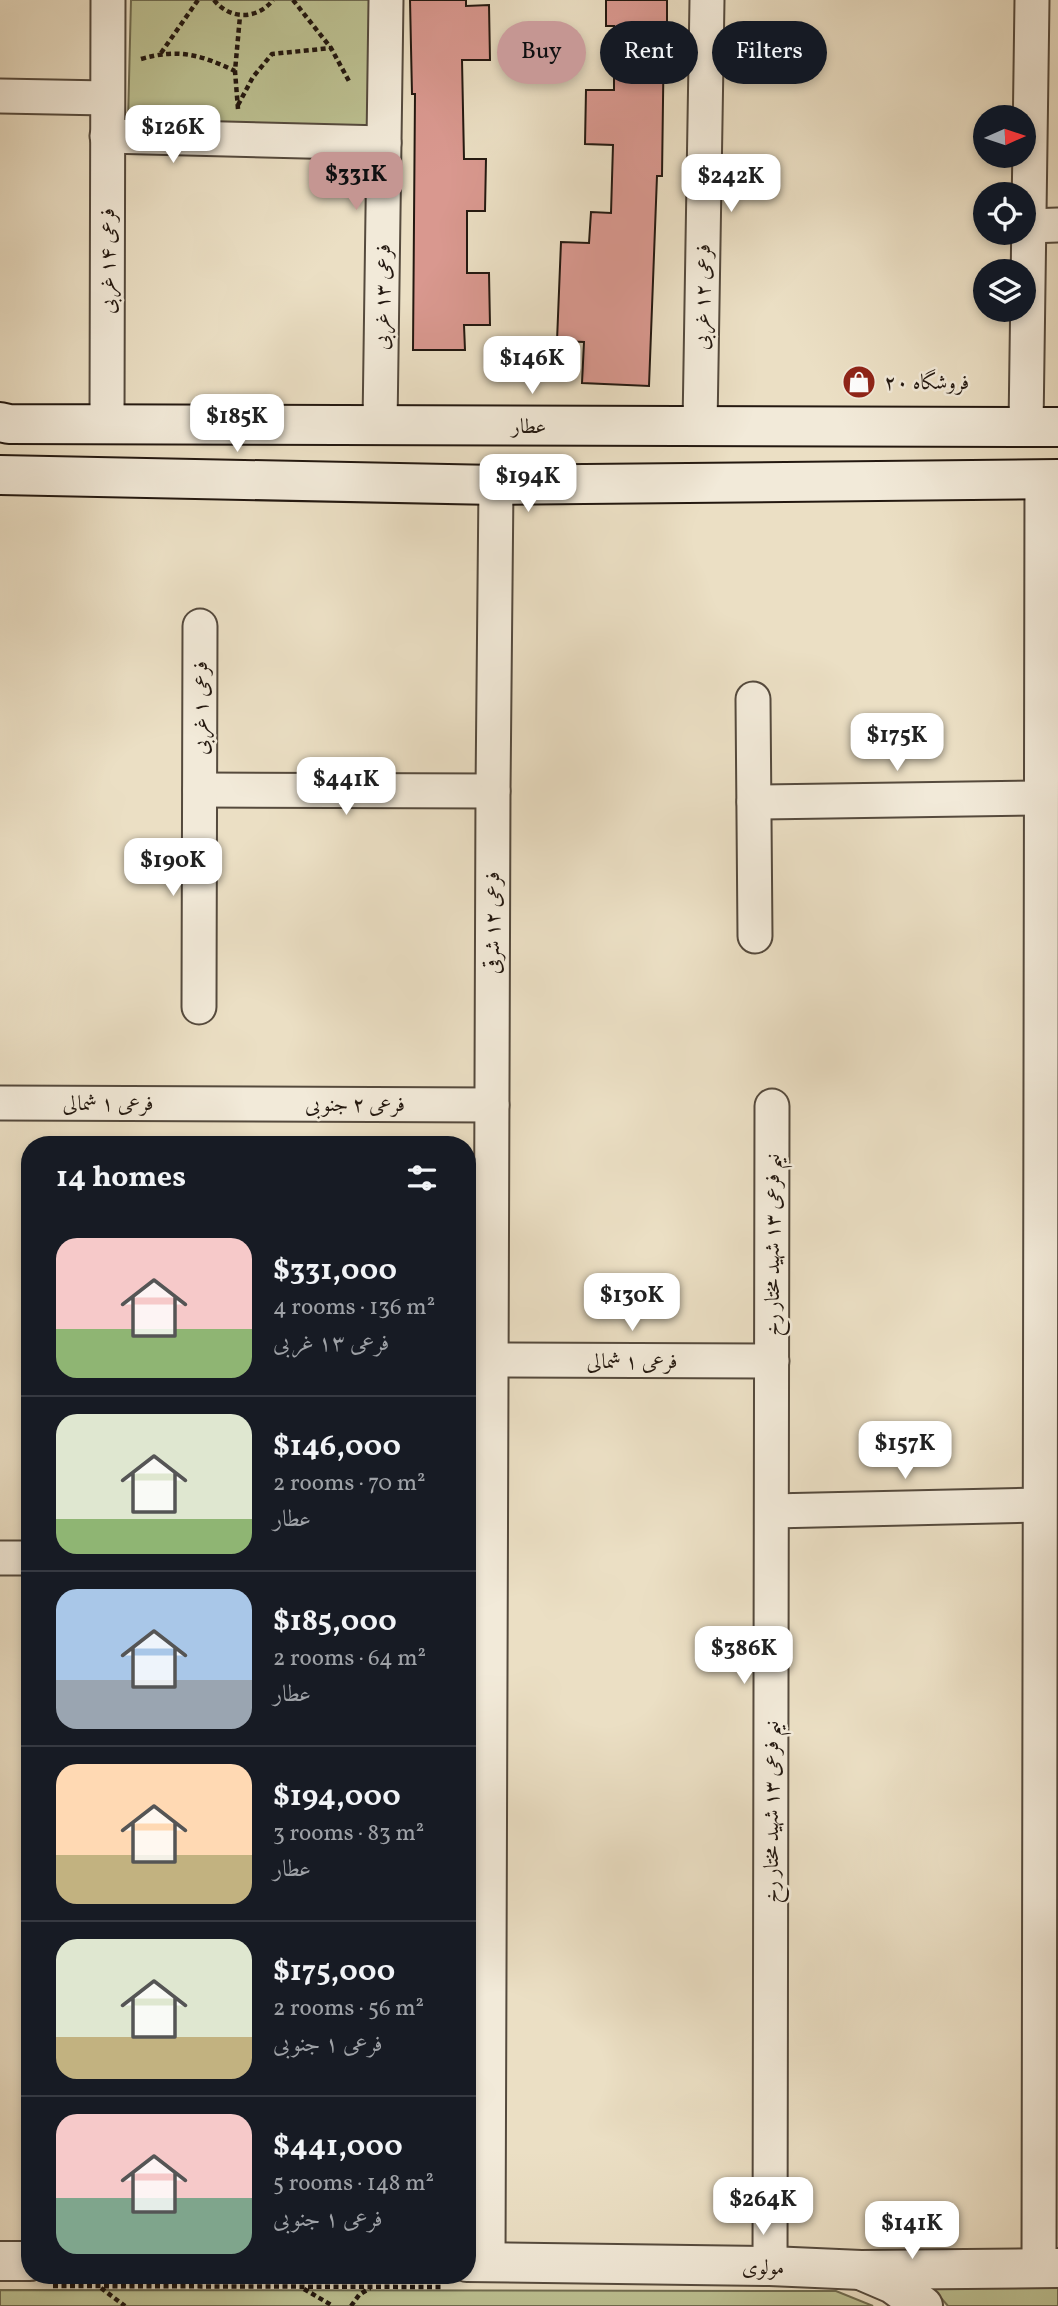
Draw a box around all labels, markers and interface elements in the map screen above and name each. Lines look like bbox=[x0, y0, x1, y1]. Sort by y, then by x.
chip: Buy bbox=[497, 21, 586, 84]
chip: Rent bbox=[600, 21, 698, 84]
chip: Filters bbox=[712, 21, 827, 84]
north arrow bbox=[973, 105, 1036, 168]
map controls bbox=[973, 105, 1036, 322]
pin: $126K bbox=[124, 106, 222, 165]
text: $126K bbox=[141, 112, 205, 144]
pin: $331K bbox=[307, 152, 405, 212]
pin: $242K bbox=[682, 154, 780, 214]
text: $331K bbox=[325, 159, 387, 191]
text: $242K bbox=[697, 161, 765, 193]
button: locate bbox=[973, 182, 1036, 245]
street label: فرعی ۱۴ غربی bbox=[94, 208, 123, 314]
street label: فرعی ۱۳ غربی bbox=[368, 244, 399, 350]
street label: فرعی ۱۲ غربی bbox=[688, 244, 719, 350]
button: layers bbox=[973, 259, 1036, 322]
pin: $146K bbox=[483, 336, 581, 396]
text: $146K bbox=[499, 343, 565, 375]
shop icon: فروشگاه ۲۰ bbox=[840, 363, 878, 401]
place label: فروشگاه ۲۰ bbox=[884, 369, 969, 398]
pin: $185K bbox=[188, 394, 286, 454]
text: $185K bbox=[206, 401, 268, 433]
street label: عطار bbox=[510, 413, 546, 442]
pin: $194K bbox=[479, 454, 577, 514]
text: $194K bbox=[496, 461, 560, 493]
street label: فرعی ۱ غربی bbox=[187, 661, 216, 755]
pin: $175K bbox=[848, 714, 946, 773]
text: $175K bbox=[867, 720, 927, 752]
pin: $441K bbox=[297, 758, 395, 817]
text: $441K bbox=[313, 764, 379, 796]
pin: $190K bbox=[124, 838, 222, 898]
text: $190K bbox=[140, 845, 206, 877]
street label: فرعی ۱۲ شرقی bbox=[479, 872, 508, 974]
street label: فرعی ۱ شمالی bbox=[62, 1090, 154, 1119]
street label: فرعی ۲ جنوبی bbox=[305, 1091, 405, 1120]
street label: نیم فرعی ۱۳ شهید مختار رخ bbox=[759, 1154, 793, 1336]
text: 14 homes bbox=[56, 1157, 186, 1199]
icon: filters bbox=[403, 1159, 441, 1197]
text: $331,000 bbox=[273, 1250, 397, 1292]
icon: home bbox=[112, 1266, 196, 1350]
pin: $130K bbox=[583, 1274, 681, 1333]
text: $130K bbox=[600, 1280, 664, 1312]
text: 4 rooms · 136 m² bbox=[273, 1292, 435, 1324]
text: فرعی ۱۳ غربی bbox=[273, 1328, 389, 1360]
street label: فرعی ۱ شمالی bbox=[586, 1348, 678, 1377]
pin: $157K bbox=[856, 1422, 954, 1481]
text: $146,000 bbox=[273, 1426, 401, 1468]
text: $157K bbox=[875, 1428, 935, 1460]
icon: home bbox=[112, 1442, 196, 1526]
text: 2 rooms · 70 m² bbox=[273, 1468, 426, 1500]
text: عطار bbox=[273, 1504, 311, 1536]
text: $185,000 bbox=[273, 1601, 397, 1643]
icon: home bbox=[112, 1617, 196, 1701]
pin: $386K bbox=[695, 1626, 793, 1686]
text: $386K bbox=[711, 1633, 777, 1665]
text: 2 rooms · 64 m² bbox=[273, 1643, 426, 1675]
text: عطار bbox=[273, 1679, 311, 1711]
street label: نیم فرعی ۱۳ شهید مختار رخ bbox=[758, 1721, 792, 1903]
text: $194,000 bbox=[273, 1776, 401, 1818]
icon: home bbox=[112, 1792, 196, 1876]
text: 3 rooms · 83 m² bbox=[273, 1818, 424, 1850]
text: عطار bbox=[273, 1854, 311, 1886]
text: $175,000 bbox=[273, 1951, 395, 1993]
icon: home bbox=[112, 1967, 196, 2051]
text: 2 rooms · 56 m² bbox=[273, 1993, 424, 2025]
text: فرعی ۱ جنوبی bbox=[273, 2029, 382, 2061]
text: $441,000 bbox=[273, 2126, 403, 2168]
icon: home bbox=[112, 2142, 196, 2226]
text: 5 rooms · 148 m² bbox=[273, 2168, 434, 2200]
pin: $264K bbox=[714, 2178, 812, 2237]
text: $264K bbox=[729, 2184, 797, 2216]
pin: $141K bbox=[863, 2202, 961, 2261]
text: فرعی ۱ جنوبی bbox=[273, 2204, 382, 2236]
text: $141K bbox=[881, 2208, 943, 2240]
street label: مولوی bbox=[742, 2254, 784, 2283]

